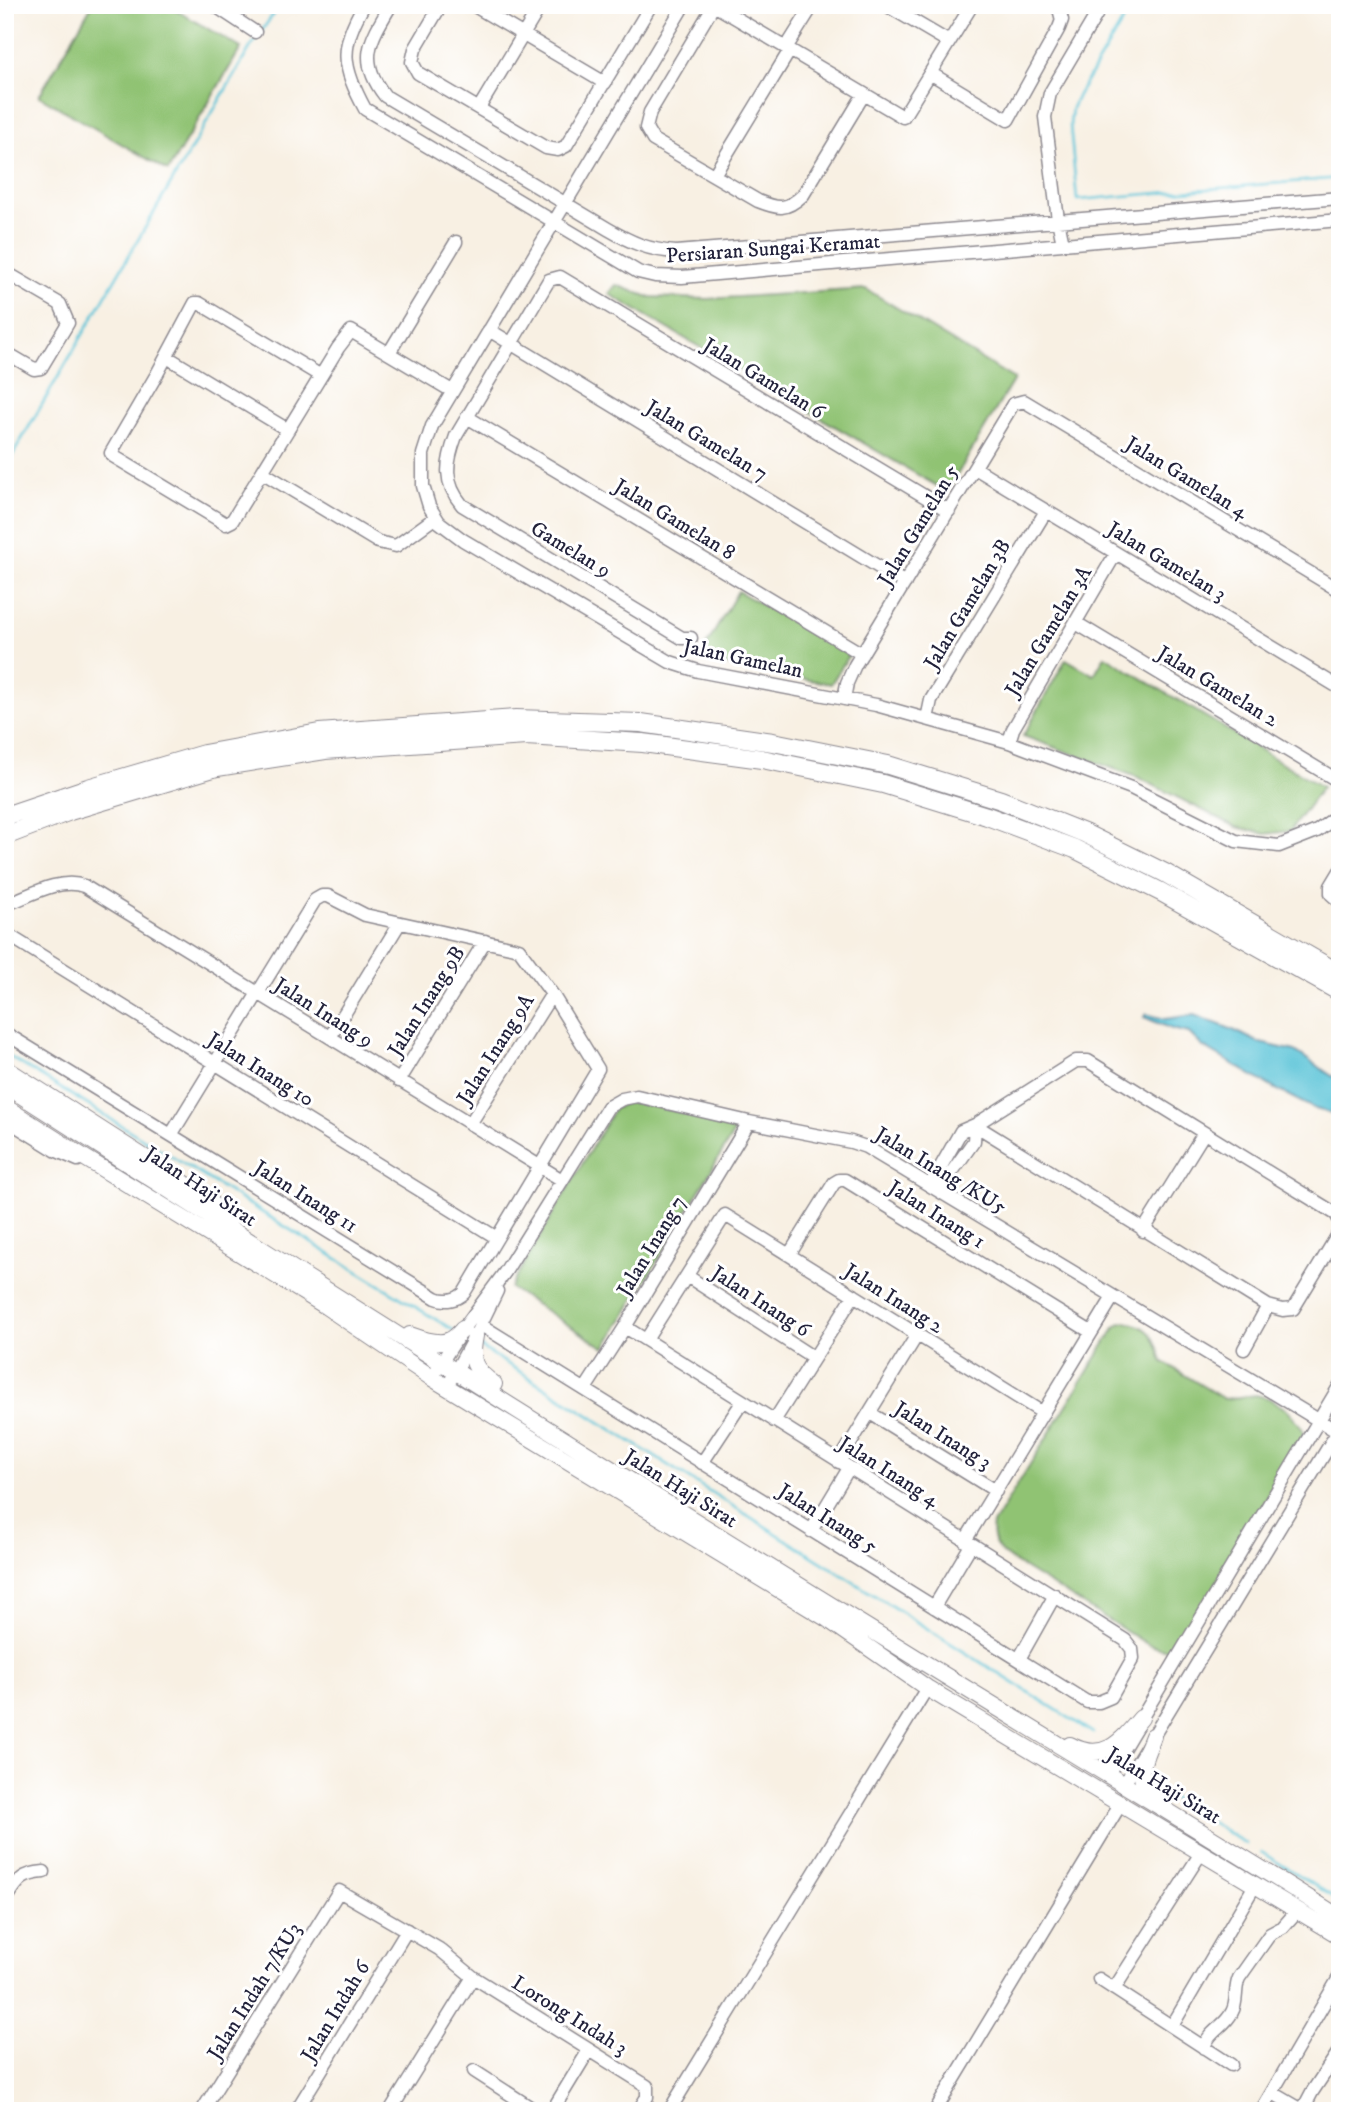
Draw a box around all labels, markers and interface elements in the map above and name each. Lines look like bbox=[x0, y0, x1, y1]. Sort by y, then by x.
street label: Persiaran Sungai Keramat bbox=[665, 229, 881, 269]
street label: Jalan Gamelan 6 bbox=[696, 331, 830, 426]
street label: Jalan Gamelan 7 bbox=[639, 393, 772, 487]
street label: Jalan Gamelan 4 bbox=[1119, 430, 1253, 525]
street label: Jalan Gamelan 5 bbox=[871, 460, 965, 593]
street label: Jalan Gamelan 8 bbox=[607, 472, 740, 566]
street label: Jalan Gamelan 3 bbox=[1101, 515, 1231, 608]
street label: Gamelan 9 bbox=[526, 516, 615, 584]
street label: Jalan Gamelan 3B bbox=[918, 535, 1017, 676]
street label: Jalan Gamelan 3A bbox=[999, 561, 1098, 703]
street label: Jalan Gamelan bbox=[679, 633, 805, 684]
street label: Jalan Gamelan 2 bbox=[1151, 640, 1283, 734]
street label: Jalan Inang 9B bbox=[381, 941, 471, 1063]
street label: Jalan Inang 9 bbox=[267, 971, 378, 1054]
street label: Jalan Inang 9A bbox=[450, 989, 540, 1111]
street label: Jalan Inang 10 bbox=[201, 1026, 319, 1113]
street label: Jalan Inang /KU5 bbox=[868, 1120, 1011, 1220]
street label: Jalan Haji Sirat bbox=[138, 1140, 262, 1233]
street label: Jalan Inang 11 bbox=[247, 1154, 362, 1239]
street label: Jalan Inang 1 bbox=[881, 1174, 990, 1255]
street label: Jalan Inang 7 bbox=[611, 1191, 692, 1303]
street label: Jalan Inang 2 bbox=[837, 1257, 948, 1340]
street label: Jalan Inang 6 bbox=[704, 1259, 816, 1344]
street label: Jalan Inang 3 bbox=[887, 1395, 996, 1476]
street label: Jalan Inang 4 bbox=[832, 1430, 944, 1514]
street label: Jalan Haji Sirat bbox=[617, 1443, 742, 1534]
street label: Jalan Inang 5 bbox=[771, 1477, 882, 1560]
street label: Jalan Haji Sirat bbox=[1100, 1740, 1226, 1830]
street label: Jalan Indah 7/KU3 bbox=[201, 1918, 308, 2067]
street label: Jalan Indah 6 bbox=[295, 1955, 377, 2068]
street label: Lorong Indah 3 bbox=[507, 1970, 632, 2062]

